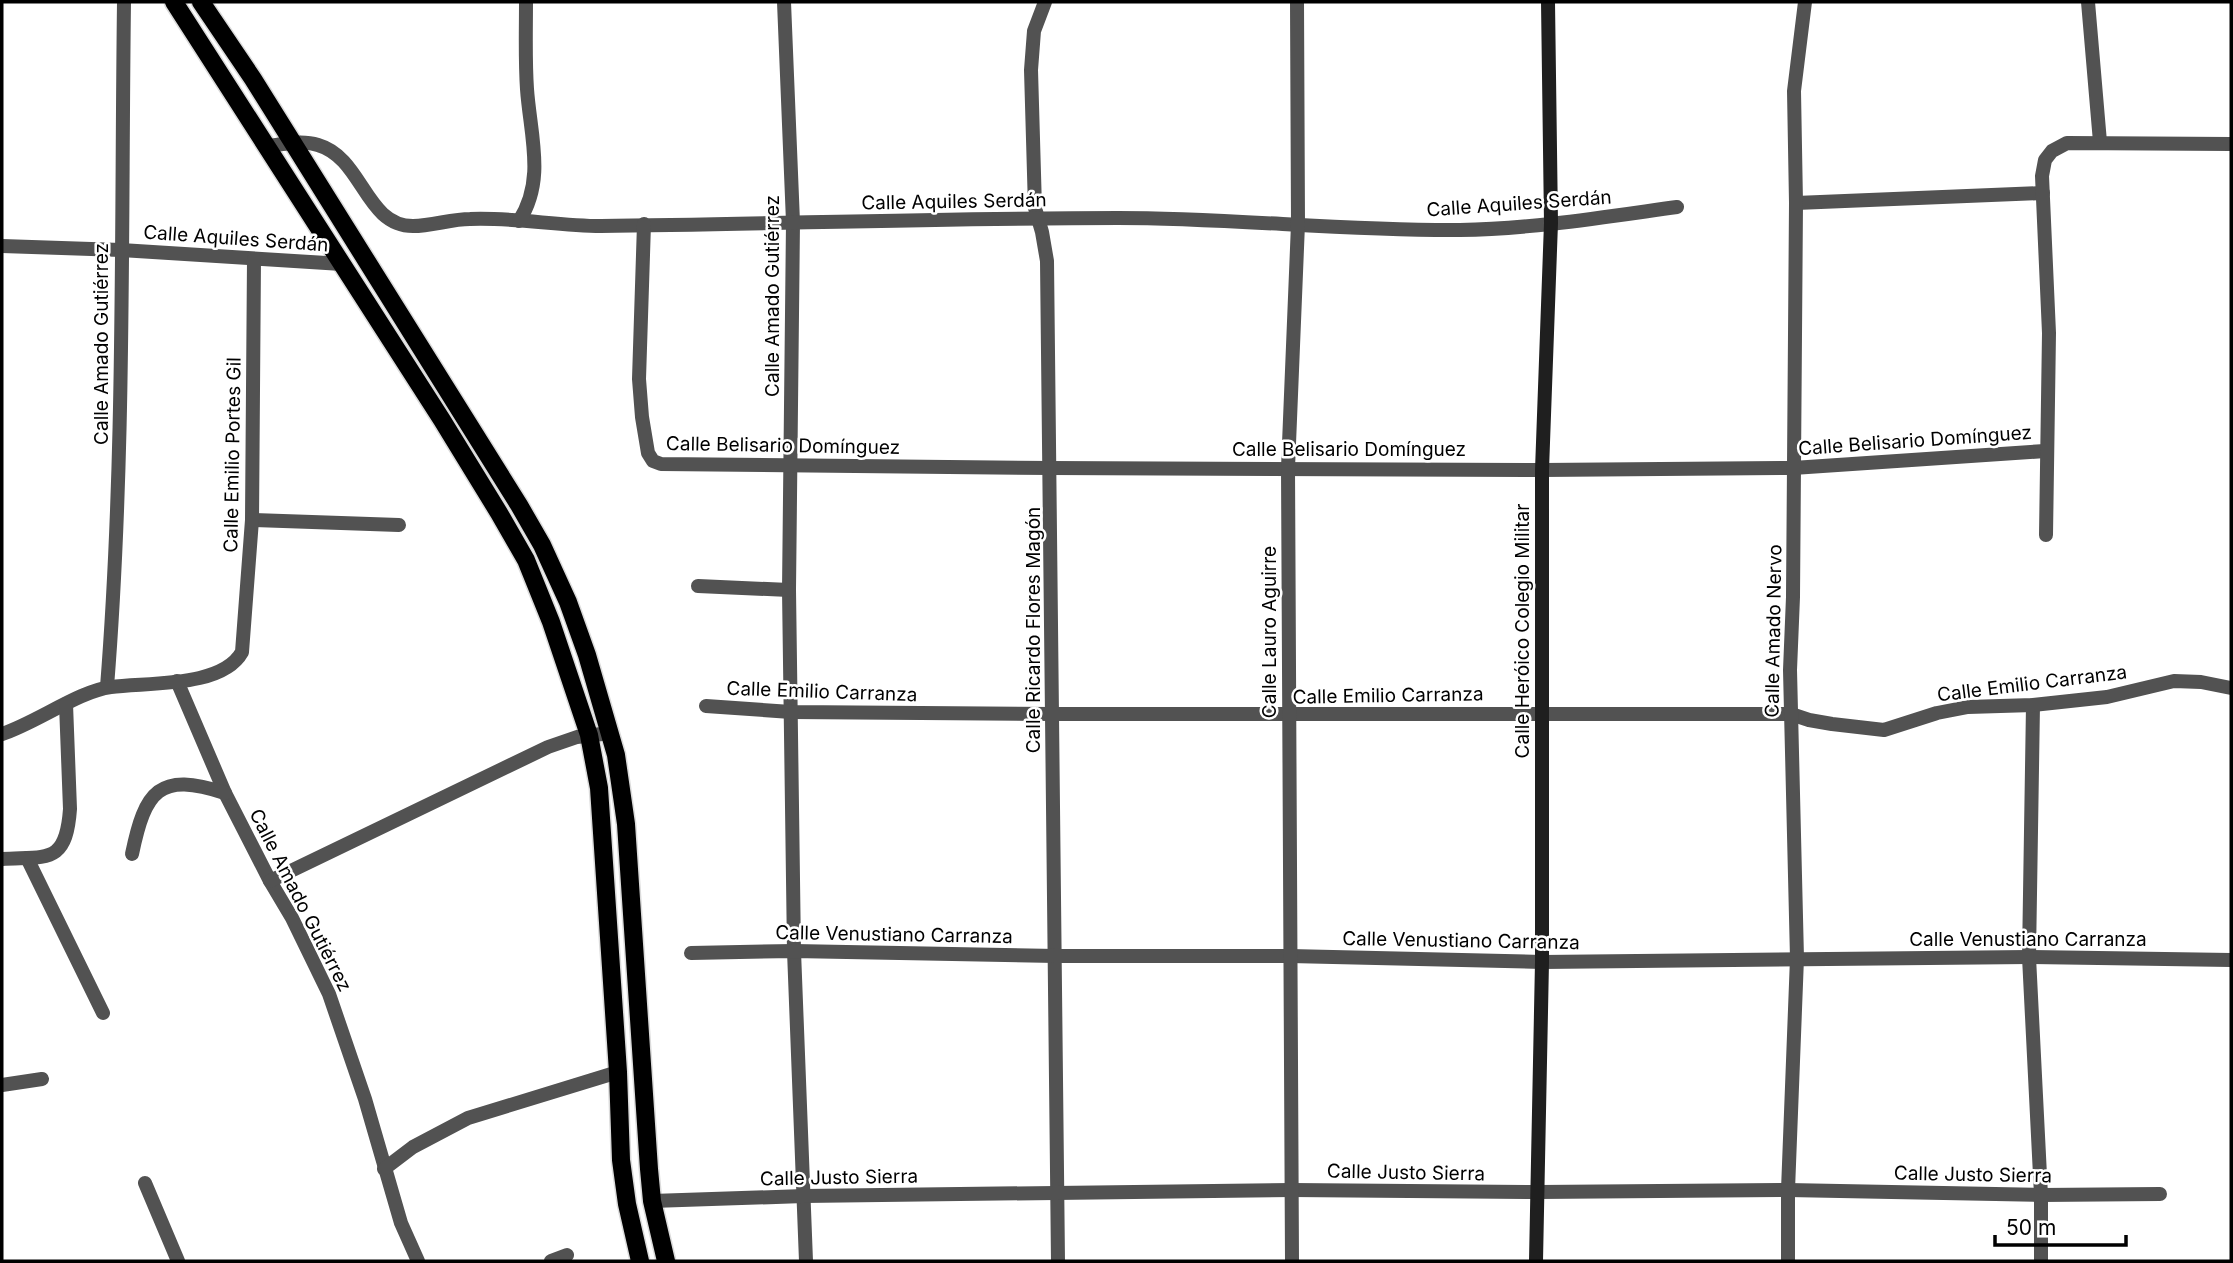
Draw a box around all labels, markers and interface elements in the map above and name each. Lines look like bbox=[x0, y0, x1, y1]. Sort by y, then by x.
street label: Calle Aquiles Serdán bbox=[1426, 186, 1612, 221]
street label: Calle Aquiles Serdán bbox=[861, 188, 1047, 215]
street label: Calle Amado Gutiérrez bbox=[761, 195, 784, 397]
street label: Calle Aquiles Serdán bbox=[143, 221, 329, 256]
street label: Calle Amado Gutiérrez bbox=[90, 243, 113, 445]
street label: Calle Emilio Portes Gil bbox=[219, 357, 246, 553]
street label: Calle Belisario Domínguez bbox=[1797, 421, 2033, 460]
street label: Calle Belisario Domínguez bbox=[666, 432, 900, 459]
street label: Calle Belisario Domínguez bbox=[1232, 438, 1466, 461]
street label: Calle Heróico Colegio Militar bbox=[1511, 504, 1534, 758]
street label: Calle Ricardo Flores Magón bbox=[1022, 507, 1045, 753]
street label: Calle Amado Nervo bbox=[1760, 544, 1787, 718]
street label: Calle Lauro Aguirre bbox=[1258, 546, 1281, 718]
street label: Calle Emilio Carranza bbox=[1936, 660, 2128, 707]
street label: Calle Emilio Carranza bbox=[726, 677, 918, 706]
street label: Calle Emilio Carranza bbox=[1292, 682, 1484, 709]
street label: Calle Amado Gutiérrez bbox=[244, 805, 357, 995]
street label: Calle Venustiano Carranza bbox=[775, 921, 1013, 948]
street label: Calle Venustiano Carranza bbox=[1342, 927, 1580, 954]
street label: Calle Venustiano Carranza bbox=[1909, 928, 2147, 951]
street label: Calle Justo Sierra bbox=[1327, 1160, 1485, 1185]
street label: Calle Justo Sierra bbox=[1894, 1162, 2052, 1187]
street label: Calle Justo Sierra bbox=[760, 1165, 918, 1190]
scale bar bbox=[1995, 1204, 2126, 1248]
text: 50 m bbox=[2006, 1215, 2056, 1240]

